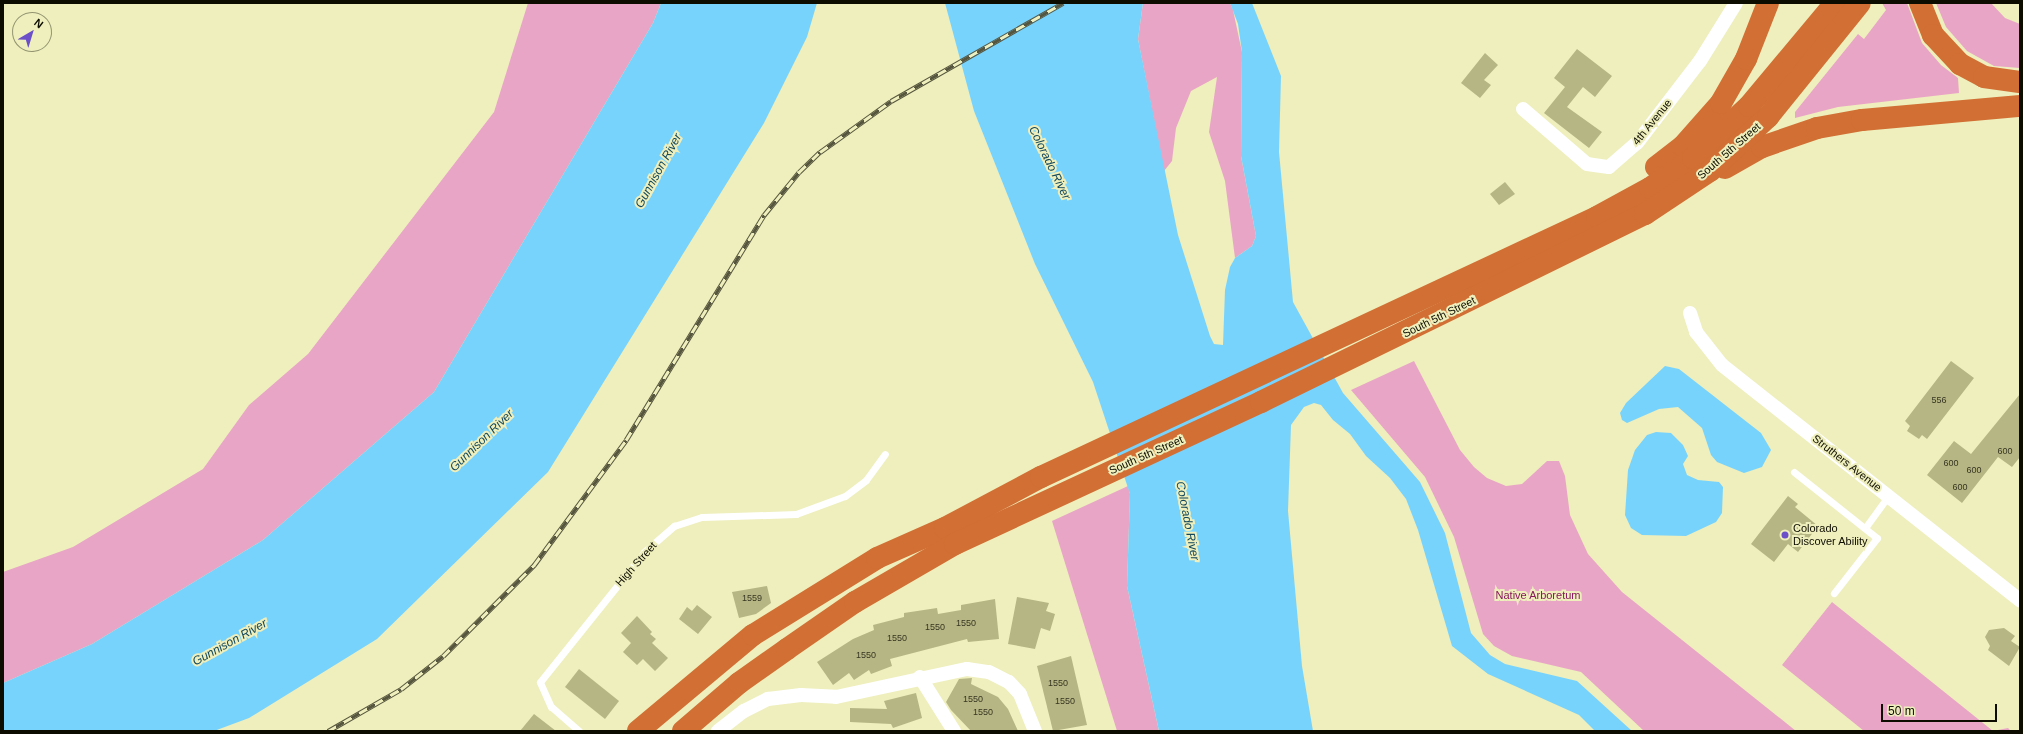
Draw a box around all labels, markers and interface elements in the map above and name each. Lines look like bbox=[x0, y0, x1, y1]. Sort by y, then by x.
north arrow bbox=[12, 12, 52, 52]
text: N bbox=[32, 16, 46, 31]
street label: 4th Avenue bbox=[1629, 96, 1675, 148]
street label: South 5th Street bbox=[1695, 120, 1763, 182]
water label: Colorado River bbox=[1025, 124, 1073, 202]
water label: Gunnison River bbox=[633, 131, 685, 211]
street label: South 5th Street bbox=[1400, 294, 1478, 340]
house number: 556 bbox=[1931, 395, 1947, 405]
water label: Gunnison River bbox=[447, 407, 517, 475]
street label: Struthers Avenue bbox=[1810, 432, 1884, 494]
street label: South 5th Street bbox=[1107, 433, 1185, 477]
house number: 600 bbox=[1997, 446, 2013, 456]
house number: 600 bbox=[1943, 458, 1959, 468]
house number: 600 bbox=[1966, 465, 1982, 475]
water label: Colorado River bbox=[1172, 480, 1202, 562]
house number: 600 bbox=[1952, 482, 1968, 492]
place label: Colorado Discover Ability bbox=[1793, 522, 1868, 548]
marker: Colorado Discover Ability bbox=[1780, 530, 1790, 540]
street label: High Street bbox=[613, 539, 659, 589]
park label: Native Arboretum bbox=[1495, 588, 1581, 602]
house number: 1559 bbox=[742, 593, 762, 603]
water label: Gunnison River bbox=[190, 617, 270, 669]
house number: 1550 bbox=[956, 618, 976, 628]
house number: 1550 bbox=[925, 622, 945, 632]
house number: 1550 bbox=[887, 633, 907, 643]
house number: 1550 bbox=[856, 650, 876, 660]
house number: 1550 bbox=[1048, 678, 1068, 688]
house number: 1550 bbox=[963, 694, 983, 704]
house number: 1550 bbox=[1055, 696, 1075, 706]
scale bar bbox=[1883, 696, 1999, 722]
text: 50 m bbox=[1888, 704, 1915, 718]
house number: 1550 bbox=[973, 707, 993, 717]

